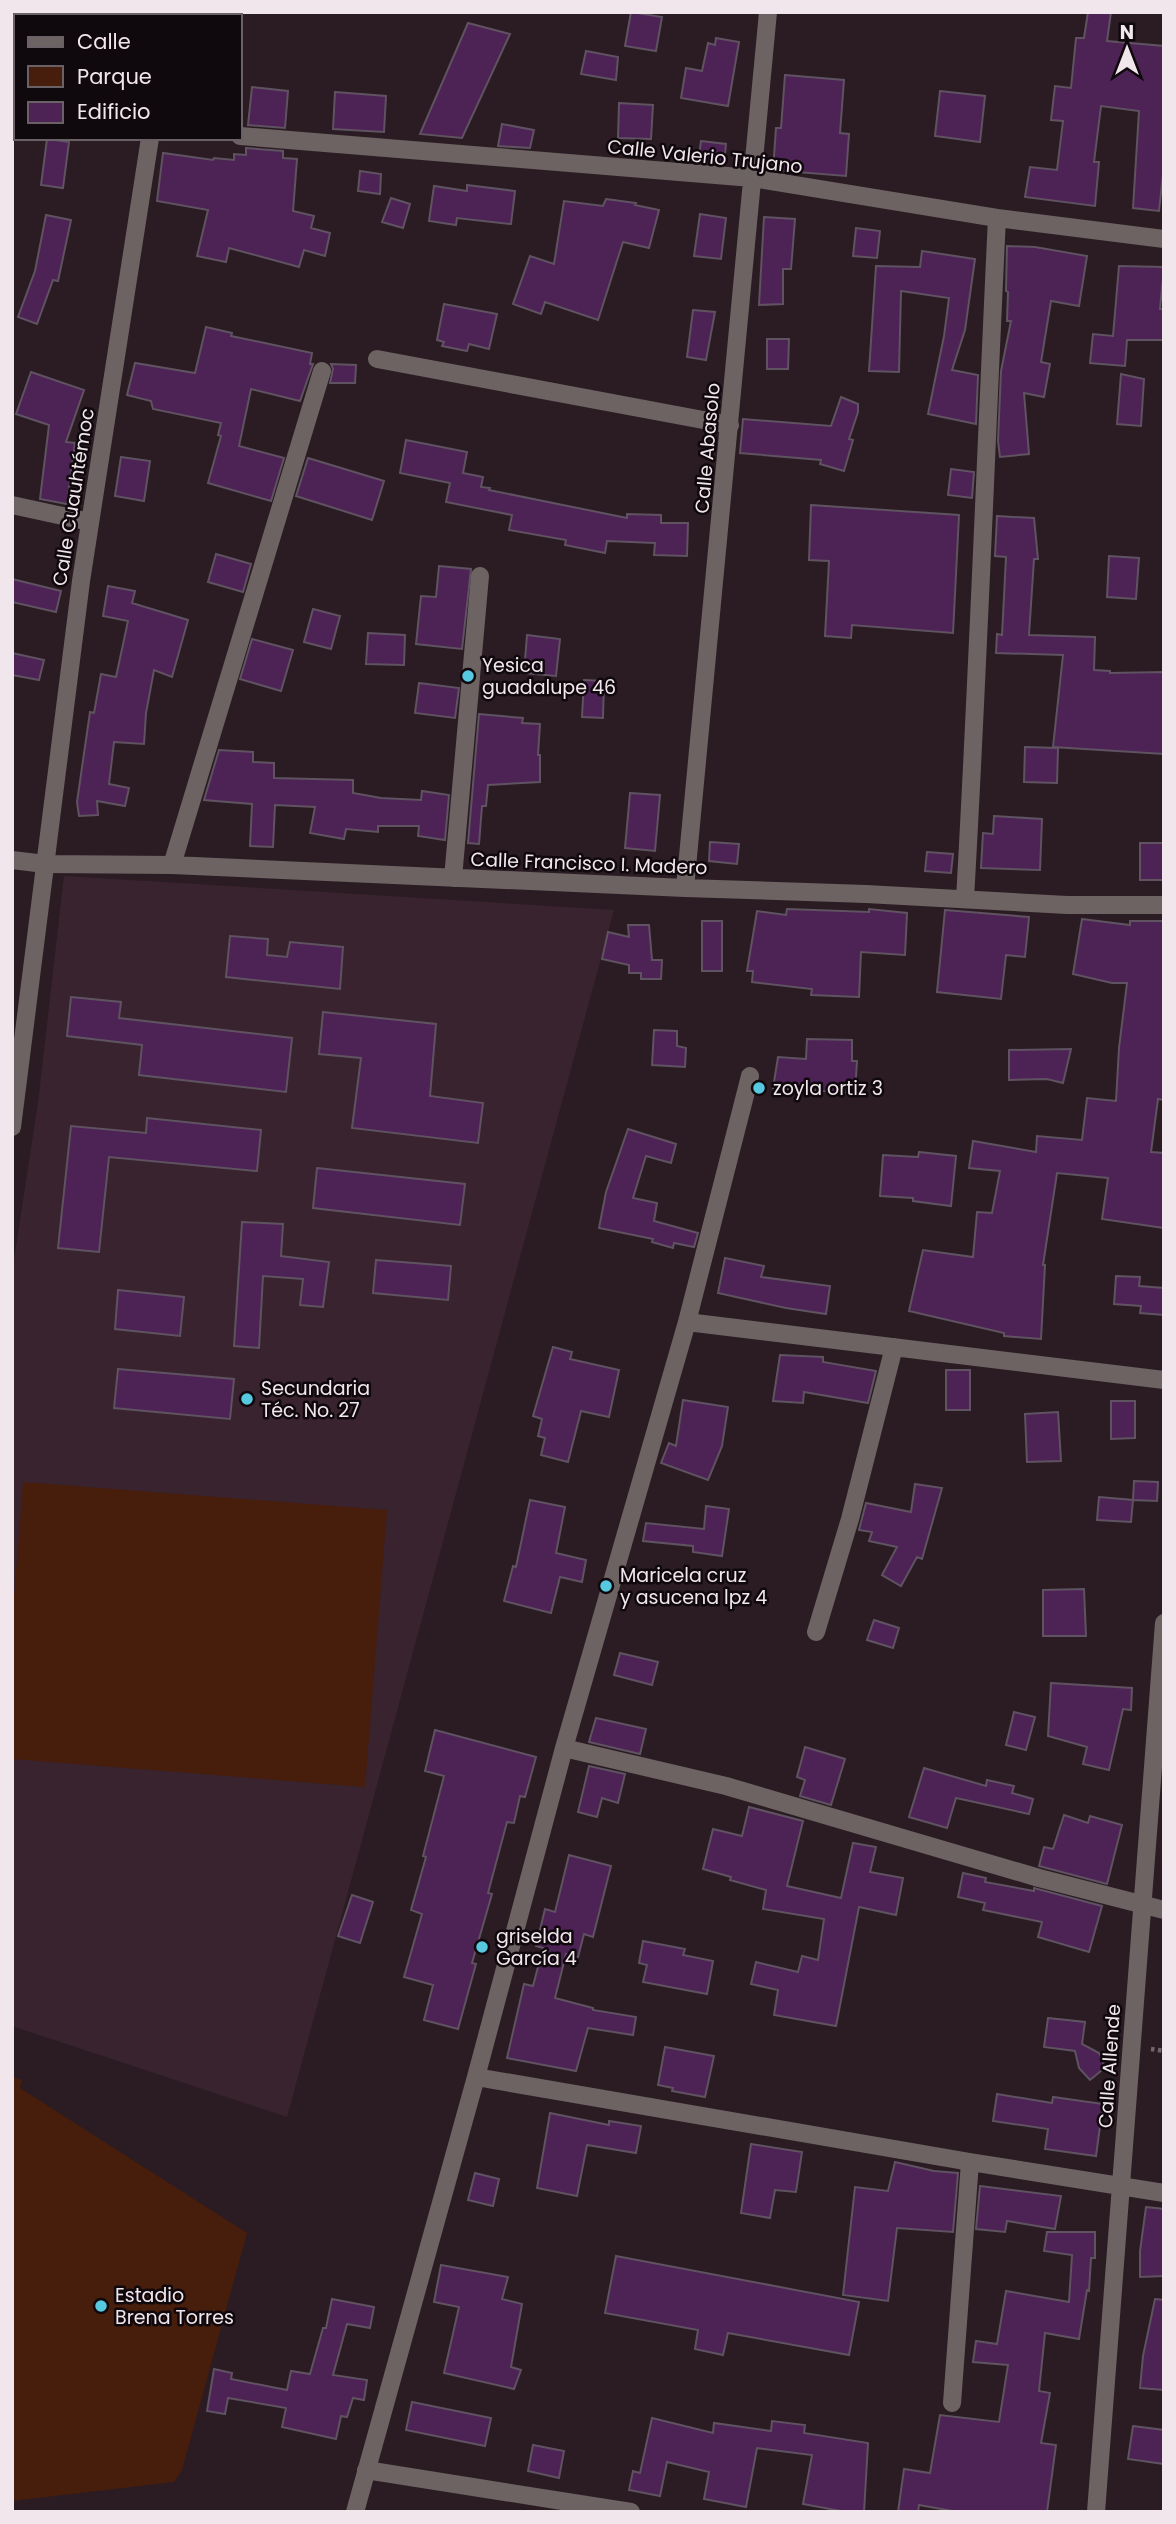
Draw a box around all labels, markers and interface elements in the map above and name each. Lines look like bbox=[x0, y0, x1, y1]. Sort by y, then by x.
legend bbox=[14, 14, 242, 140]
north arrow bbox=[1092, 14, 1162, 84]
text: N bbox=[1120, 19, 1134, 46]
text: Calle bbox=[77, 27, 131, 56]
text: Parque bbox=[77, 62, 152, 91]
text: Edificio bbox=[77, 97, 151, 126]
street label: Calle Valerio Trujano bbox=[606, 133, 804, 180]
street label: Calle Abasolo bbox=[688, 382, 727, 515]
street label: Calle Cuauhtémoc bbox=[46, 406, 101, 588]
place label: Yesica guadalupe 46 bbox=[482, 652, 616, 701]
marker: Yesica guadalupe 46 bbox=[460, 668, 476, 684]
street label: Calle Francisco I. Madero bbox=[470, 846, 708, 881]
place label: zoyla ortiz 3 bbox=[773, 1075, 883, 1102]
marker: zoyla ortiz 3 bbox=[751, 1080, 767, 1096]
place label: Secundaria Téc. No. 27 bbox=[261, 1375, 370, 1424]
marker: Secundaria Téc. No. 27 bbox=[239, 1391, 255, 1407]
place label: Maricela cruz y asucena lpz 4 bbox=[620, 1562, 767, 1611]
marker: Maricela cruz y asucena lpz 4 bbox=[598, 1578, 614, 1594]
place label: griselda García 4 bbox=[496, 1923, 577, 1972]
marker: griselda García 4 bbox=[474, 1939, 490, 1955]
street label: Calle Allende bbox=[1092, 2003, 1127, 2129]
place label: Estadio Brena Torres bbox=[115, 2282, 234, 2331]
marker: Estadio Brena Torres bbox=[93, 2298, 109, 2314]

